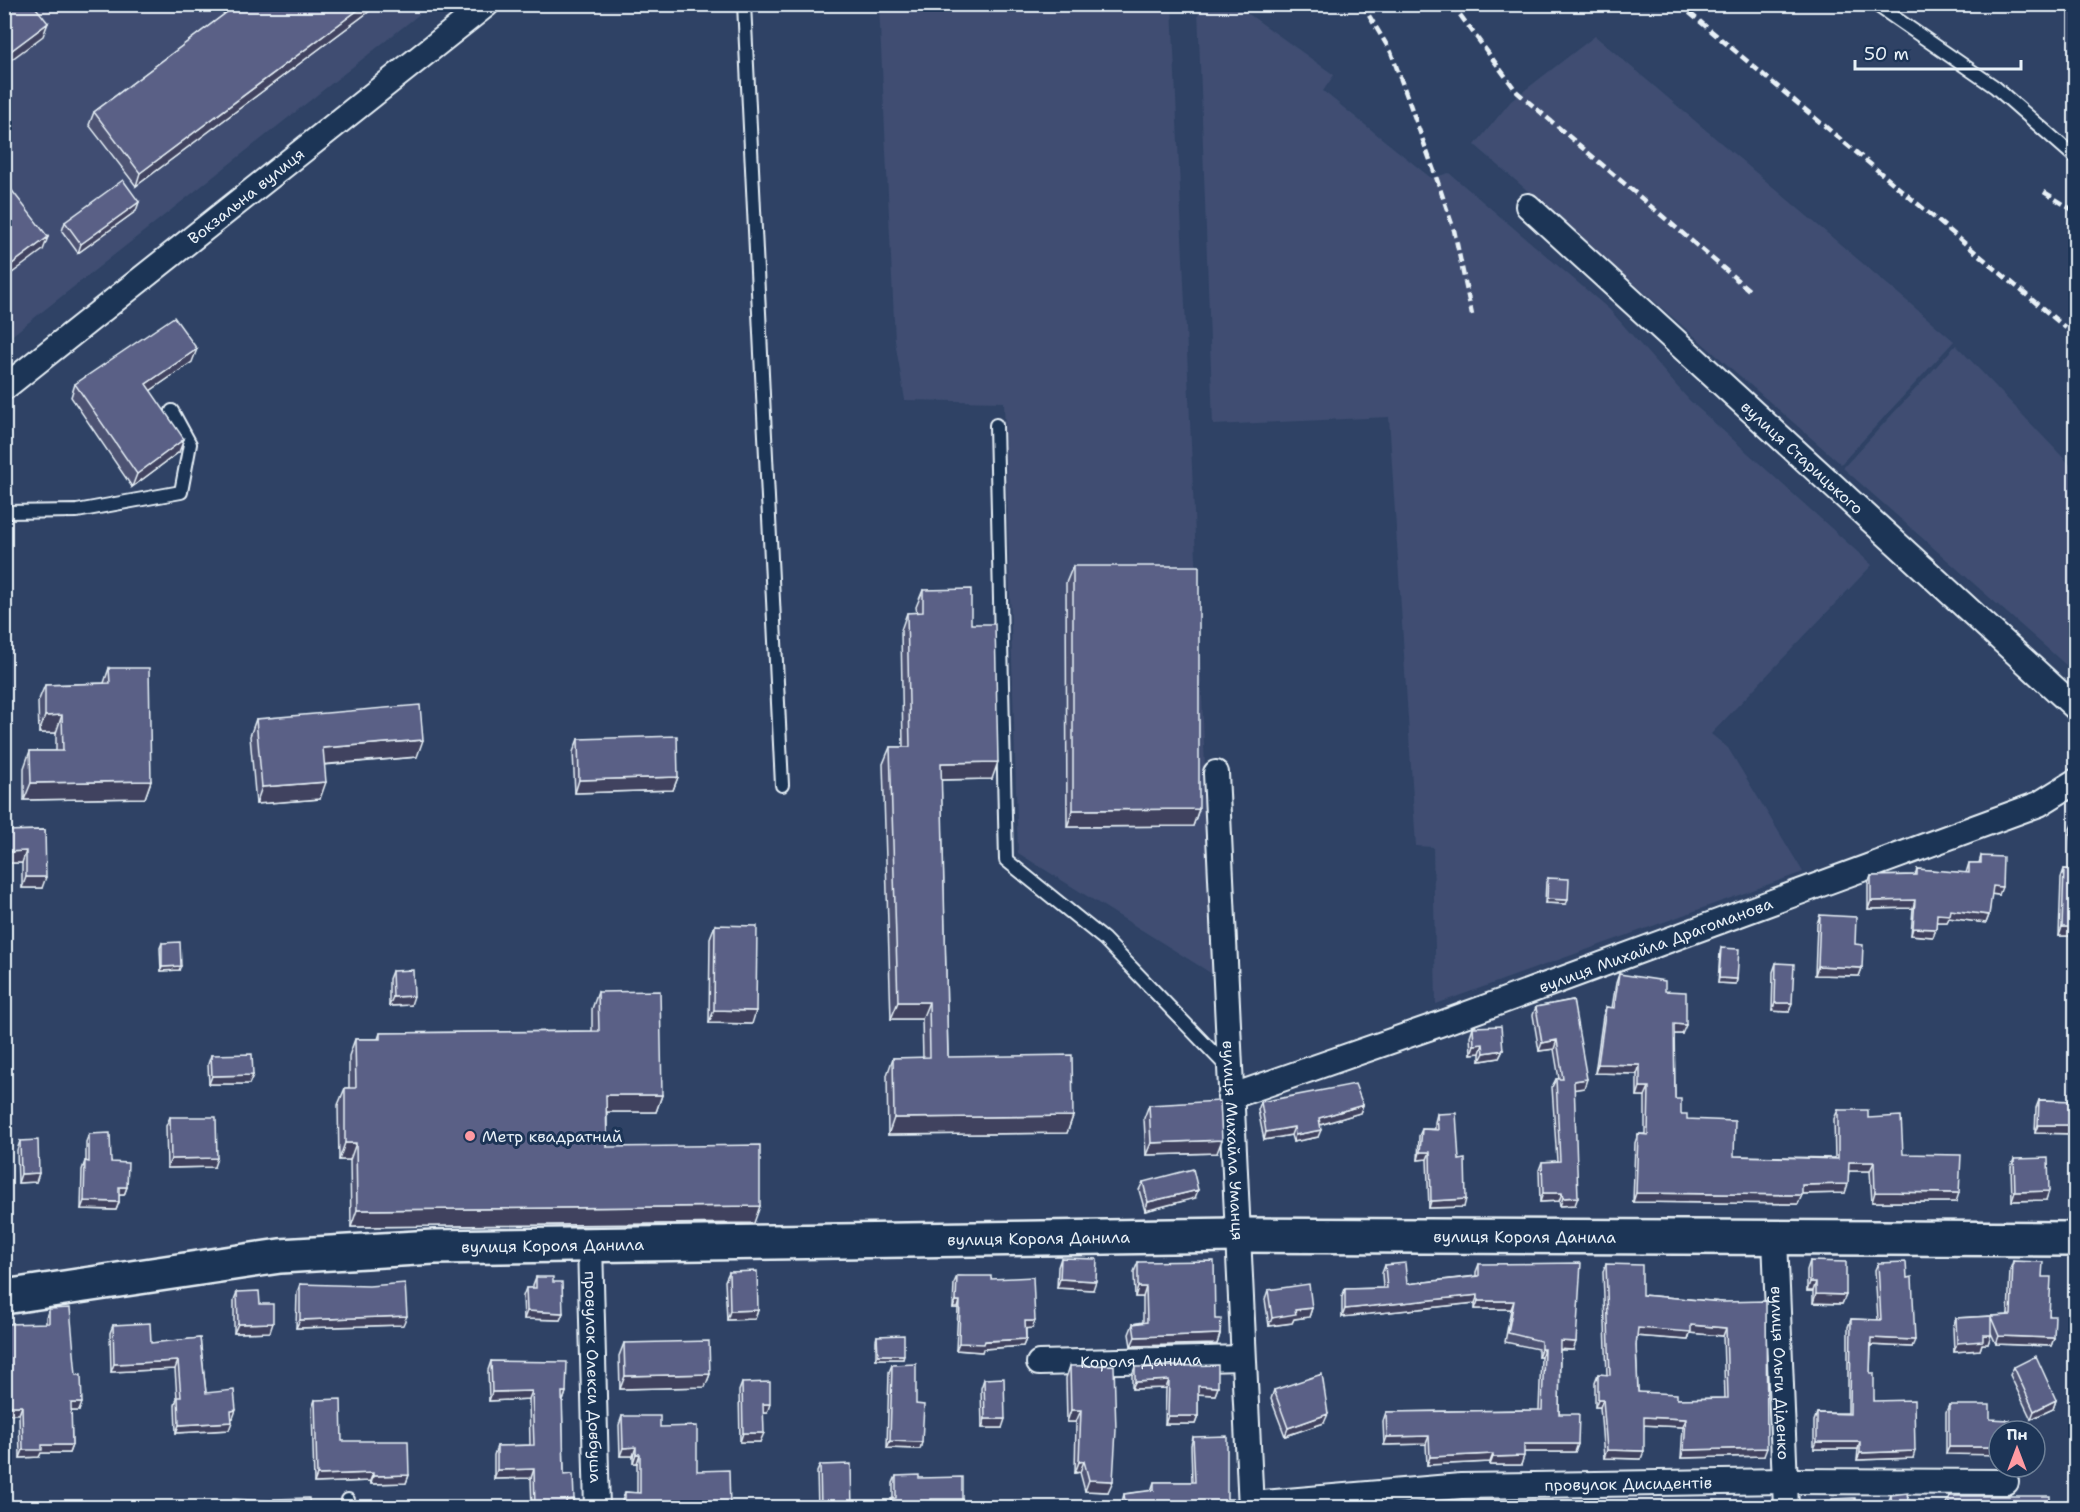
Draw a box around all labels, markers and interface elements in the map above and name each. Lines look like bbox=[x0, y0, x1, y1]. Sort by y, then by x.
scale bar bbox=[1855, 33, 2022, 71]
text: 50 m bbox=[1864, 42, 1909, 66]
street label: Вокзальна вулиця bbox=[183, 143, 308, 248]
street label: вулиця Старицького bbox=[1737, 396, 1868, 519]
street label: вулиця Михайла Драгоманова bbox=[1536, 892, 1775, 997]
street label: вулиця Михайла Уманця bbox=[1218, 1040, 1249, 1241]
place label: Метр квадратний bbox=[482, 1126, 622, 1147]
marker: Метр квадратний bbox=[463, 1129, 477, 1143]
street label: вулиця Короля Данила bbox=[1433, 1225, 1616, 1247]
street label: вулиця Короля Данила bbox=[947, 1226, 1130, 1250]
street label: вулиця Короля Данила bbox=[461, 1233, 644, 1257]
street label: провулок Олекси Довбуша bbox=[580, 1271, 607, 1483]
street label: вулиця Ольги Діденко bbox=[1766, 1285, 1795, 1460]
street label: Короля Данила bbox=[1080, 1349, 1202, 1372]
north arrow bbox=[1987, 1419, 2047, 1479]
text: Пн bbox=[2006, 1424, 2028, 1445]
street label: провулок Дисидентів bbox=[1544, 1472, 1712, 1495]

